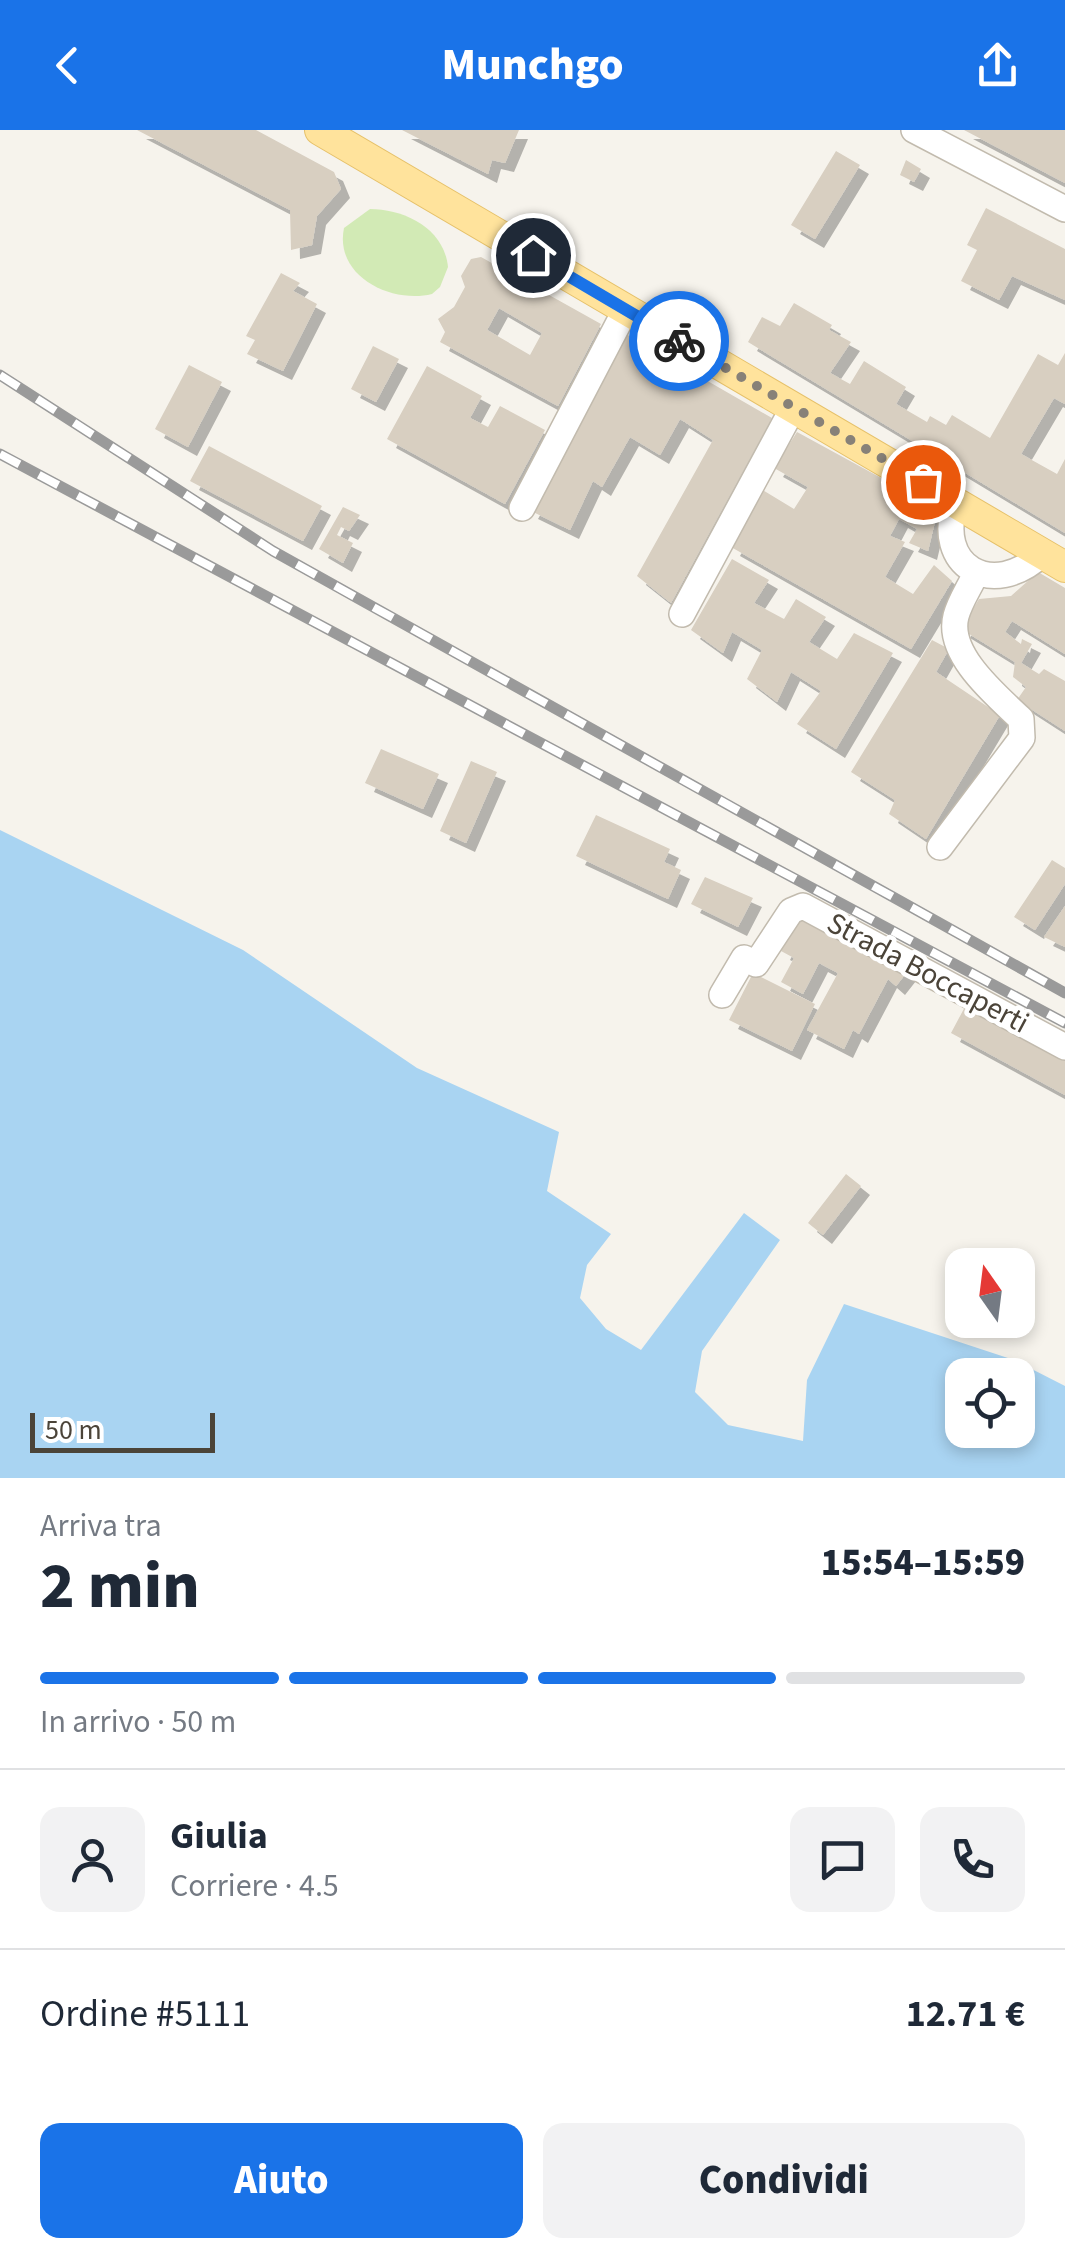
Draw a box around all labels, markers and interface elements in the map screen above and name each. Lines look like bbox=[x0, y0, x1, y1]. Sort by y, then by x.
text: Munchgo bbox=[441, 33, 624, 97]
icon: back bbox=[40, 38, 95, 93]
icon: share bbox=[970, 38, 1025, 93]
pin bbox=[491, 213, 576, 298]
icon: home bbox=[506, 228, 561, 283]
courier bbox=[629, 291, 729, 391]
icon: bike bbox=[652, 314, 707, 369]
pin bbox=[881, 440, 966, 525]
icon: bag bbox=[896, 455, 951, 510]
street label: Strada Boccaperti bbox=[819, 902, 1037, 1044]
north arrow bbox=[945, 1248, 1035, 1338]
map controls bbox=[945, 1248, 1035, 1448]
button: locate bbox=[945, 1358, 1035, 1448]
scale bar bbox=[30, 1408, 215, 1452]
text: 50 m bbox=[45, 1410, 102, 1450]
text: Arriva tra bbox=[40, 1503, 162, 1549]
text: 15:54–15:59 bbox=[821, 1536, 1025, 1590]
text: 2 min bbox=[40, 1540, 200, 1633]
text: In arrivo · 50 m bbox=[40, 1699, 236, 1745]
button: person bbox=[40, 1807, 145, 1912]
button: chat bbox=[790, 1807, 895, 1912]
button: phone bbox=[920, 1807, 1025, 1912]
text: Giulia bbox=[170, 1809, 268, 1863]
text: Corriere · 4.5 bbox=[170, 1863, 339, 1909]
text: Ordine #5111 bbox=[40, 1987, 250, 2041]
text: 12.71 € bbox=[906, 1987, 1025, 2041]
button: Aiuto bbox=[40, 2123, 523, 2238]
button: Condividi bbox=[543, 2123, 1025, 2238]

